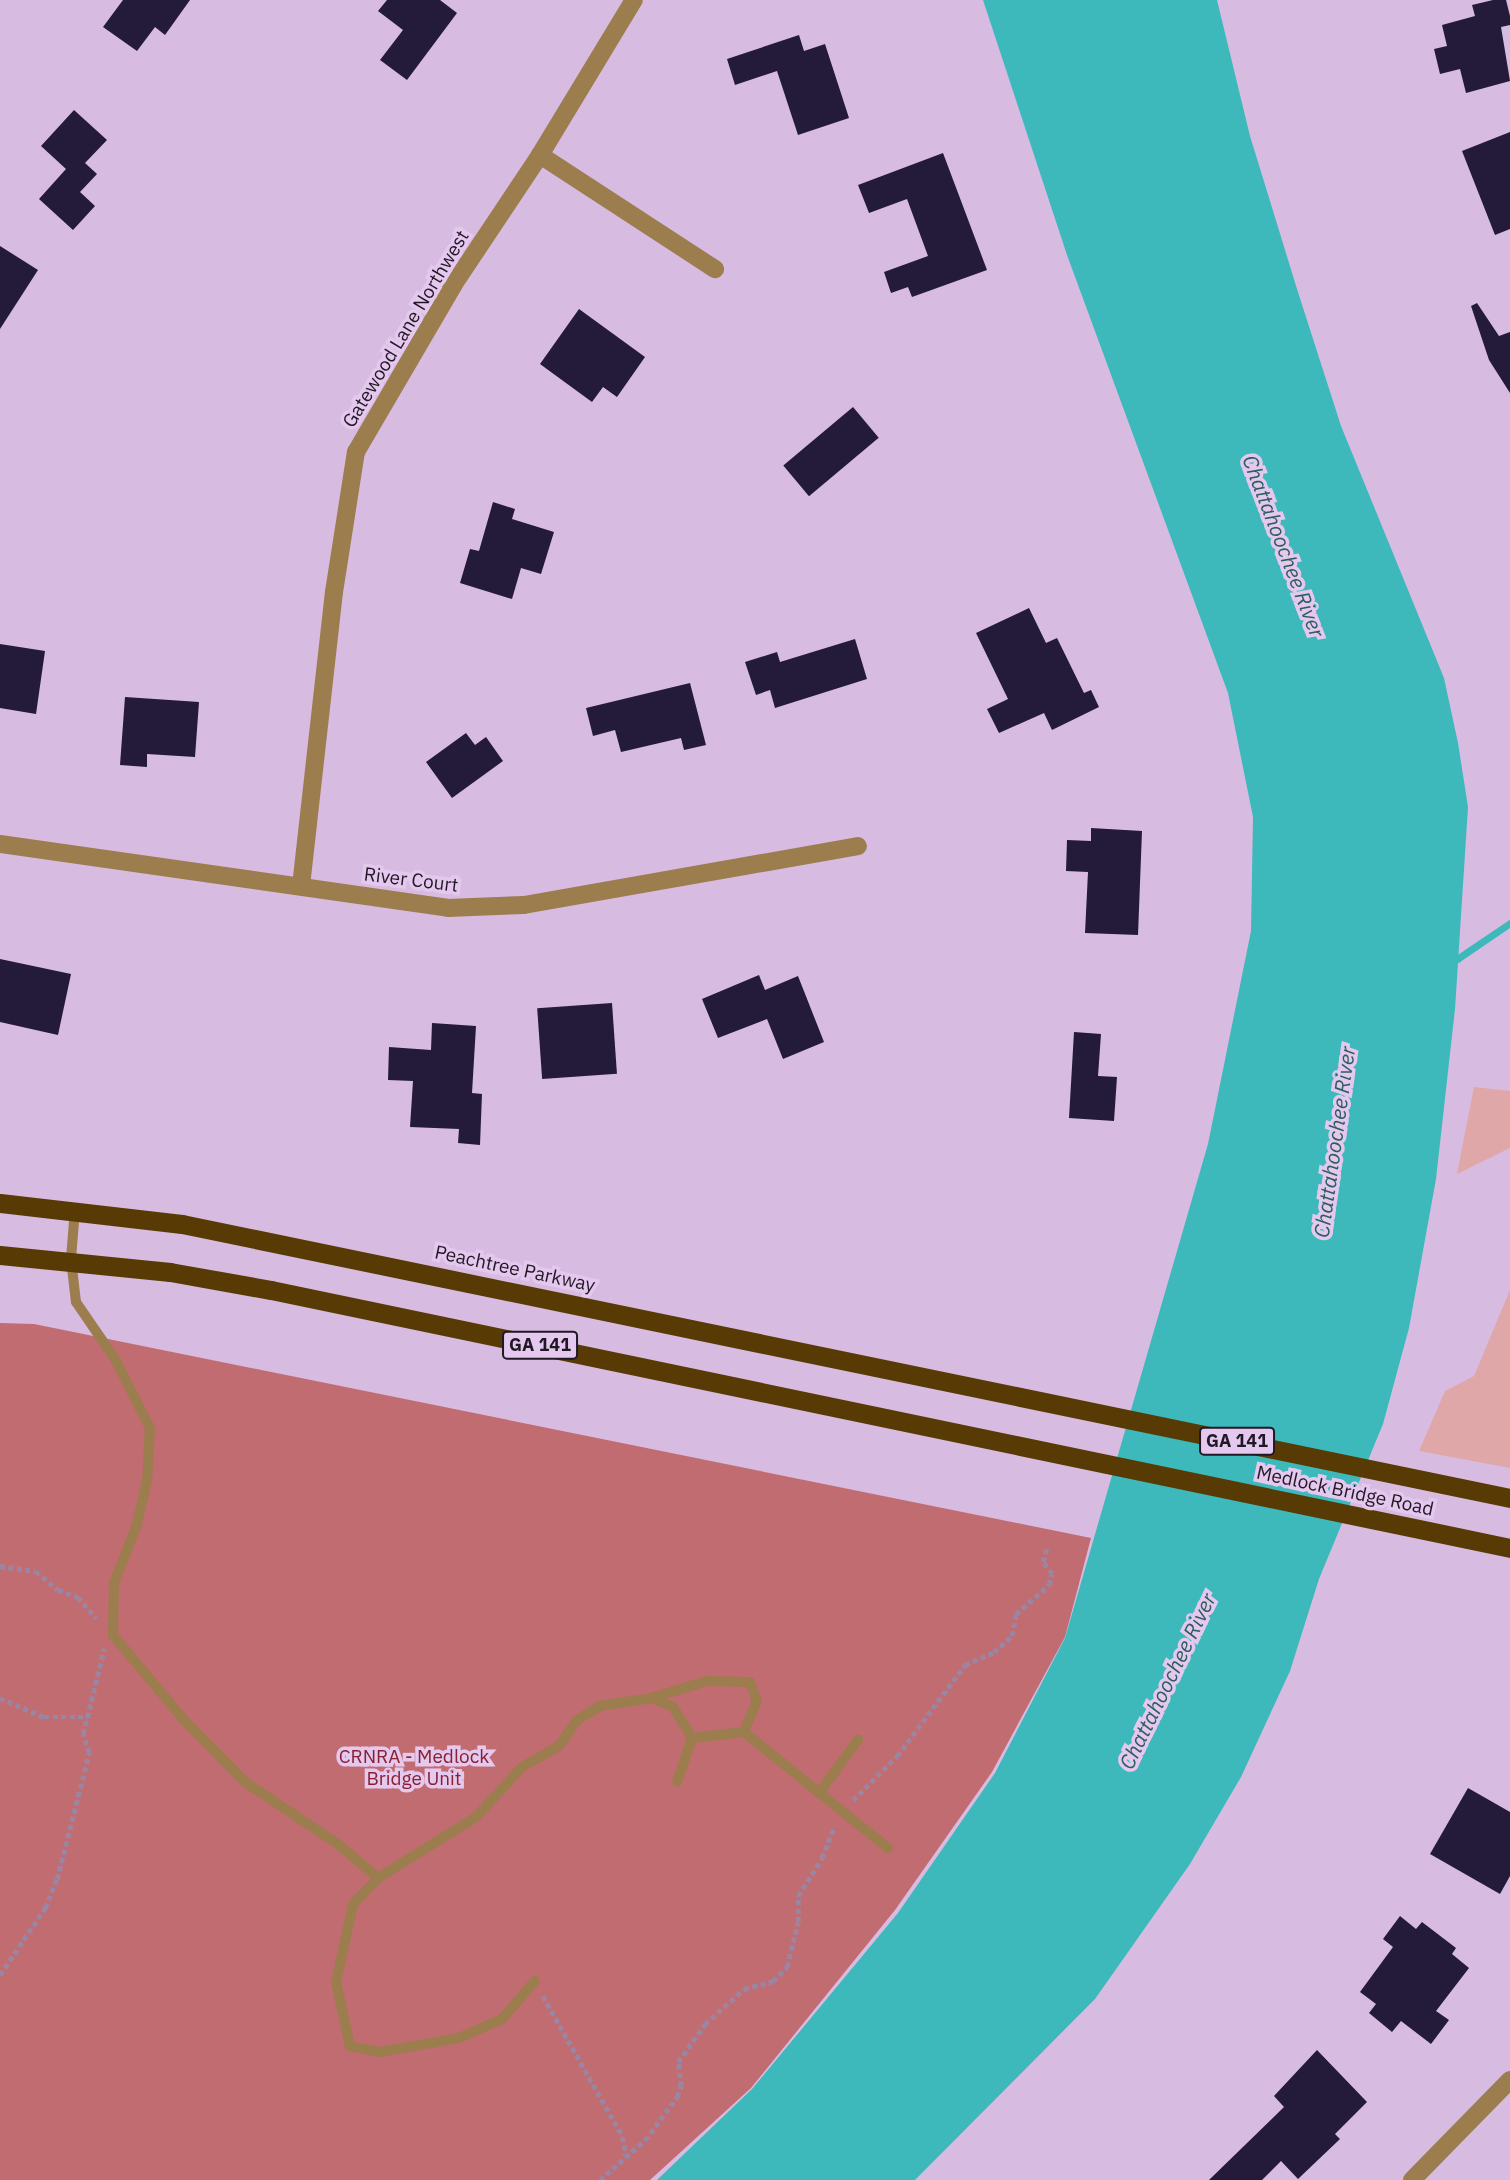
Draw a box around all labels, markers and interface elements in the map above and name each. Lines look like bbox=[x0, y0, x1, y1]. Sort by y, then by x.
street label: Gatewood Lane Northwest bbox=[338, 226, 474, 432]
water label: Chattahoochee River bbox=[1238, 452, 1330, 640]
street label: River Court bbox=[362, 863, 460, 897]
water label: Chattahoochee River bbox=[1308, 1045, 1360, 1239]
street label: Peachtree Parkway bbox=[433, 1241, 597, 1297]
road number: GA 141 bbox=[502, 1330, 578, 1360]
road number: GA 141 bbox=[1198, 1426, 1276, 1456]
street label: Medlock Bridge Road bbox=[1254, 1461, 1436, 1521]
water label: Chattahoochee River bbox=[1113, 1589, 1221, 1773]
park label: CRNRA - Medlock Bridge Unit bbox=[339, 1746, 489, 1790]

